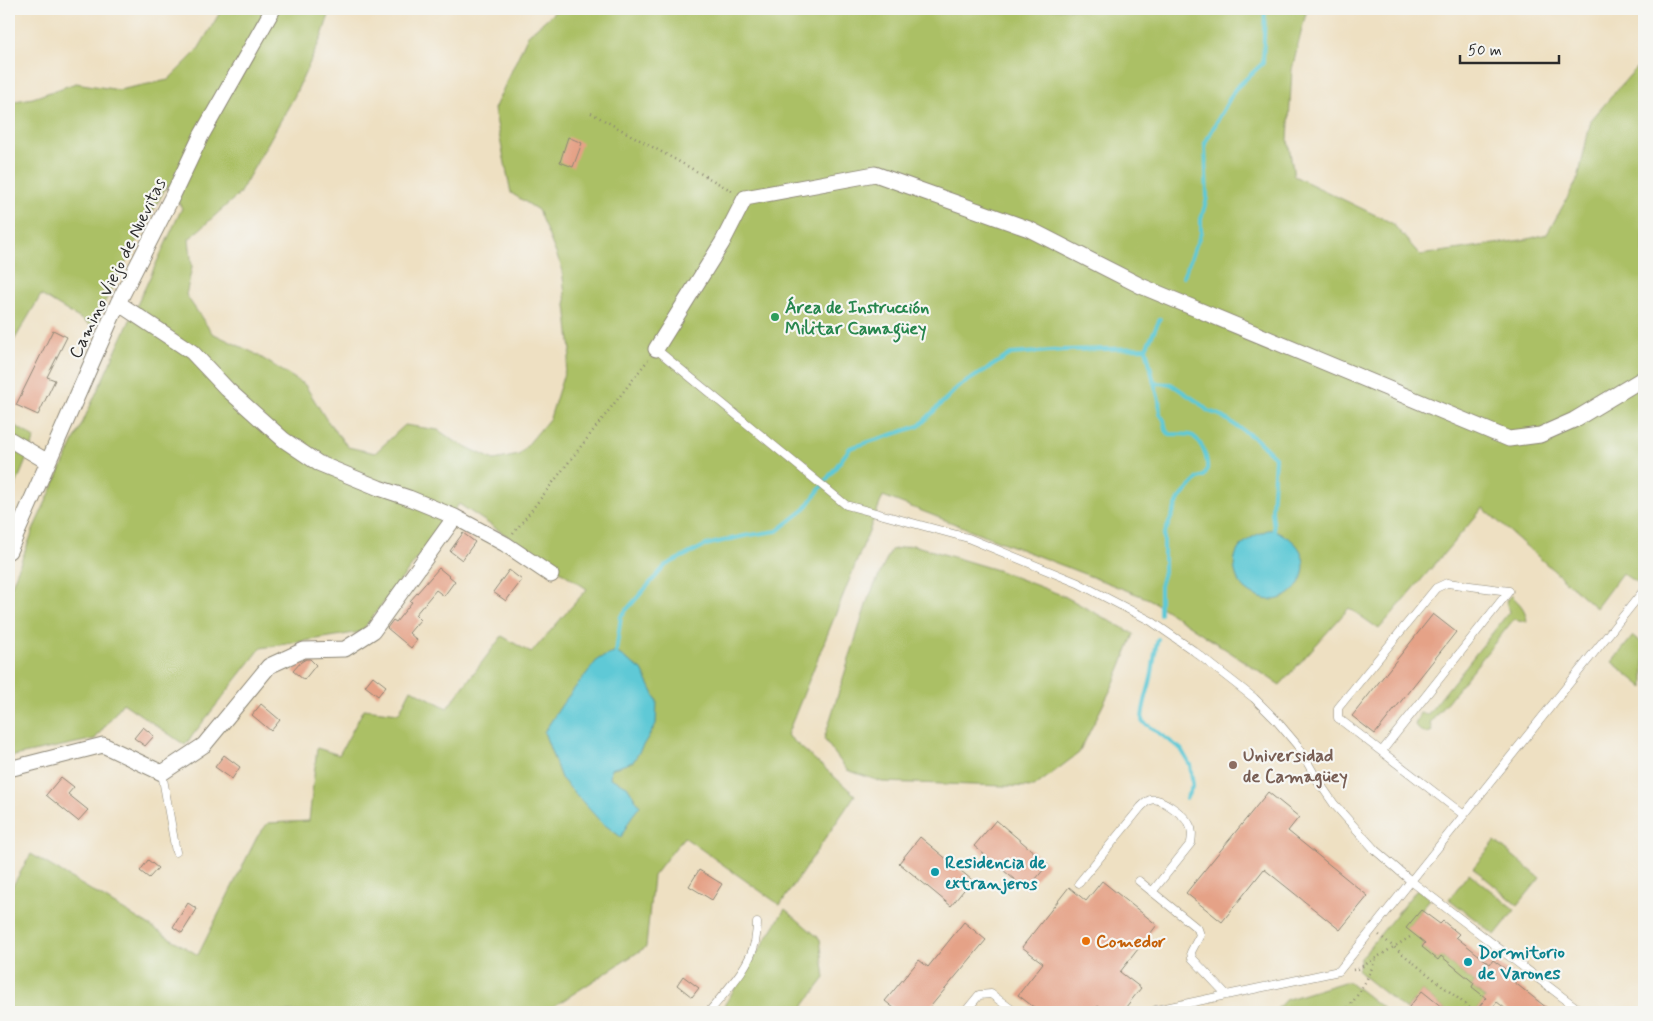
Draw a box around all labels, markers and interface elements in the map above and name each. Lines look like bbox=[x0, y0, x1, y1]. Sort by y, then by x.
scale bar bbox=[1460, 32, 1559, 64]
text: 50 m bbox=[1468, 41, 1502, 61]
street label: Camino Viejo de Nuevitas bbox=[64, 174, 172, 363]
place label: Área de Instrucción Militar Camagüey bbox=[785, 296, 929, 343]
marker: Área de Instrucción Militar Camagüey bbox=[769, 311, 781, 323]
place label: Universidad de Camagüey bbox=[1243, 744, 1348, 789]
marker: Universidad de Camagüey bbox=[1227, 759, 1239, 771]
place label: Residencia de extranjeros bbox=[945, 851, 1047, 896]
marker: Residencia de extranjeros bbox=[929, 866, 941, 878]
place label: Comedor bbox=[1096, 930, 1166, 954]
marker: Comedor bbox=[1080, 935, 1092, 947]
place label: Dormitorio de Varones bbox=[1478, 941, 1565, 986]
marker: Dormitorio de Varones bbox=[1462, 956, 1474, 968]

